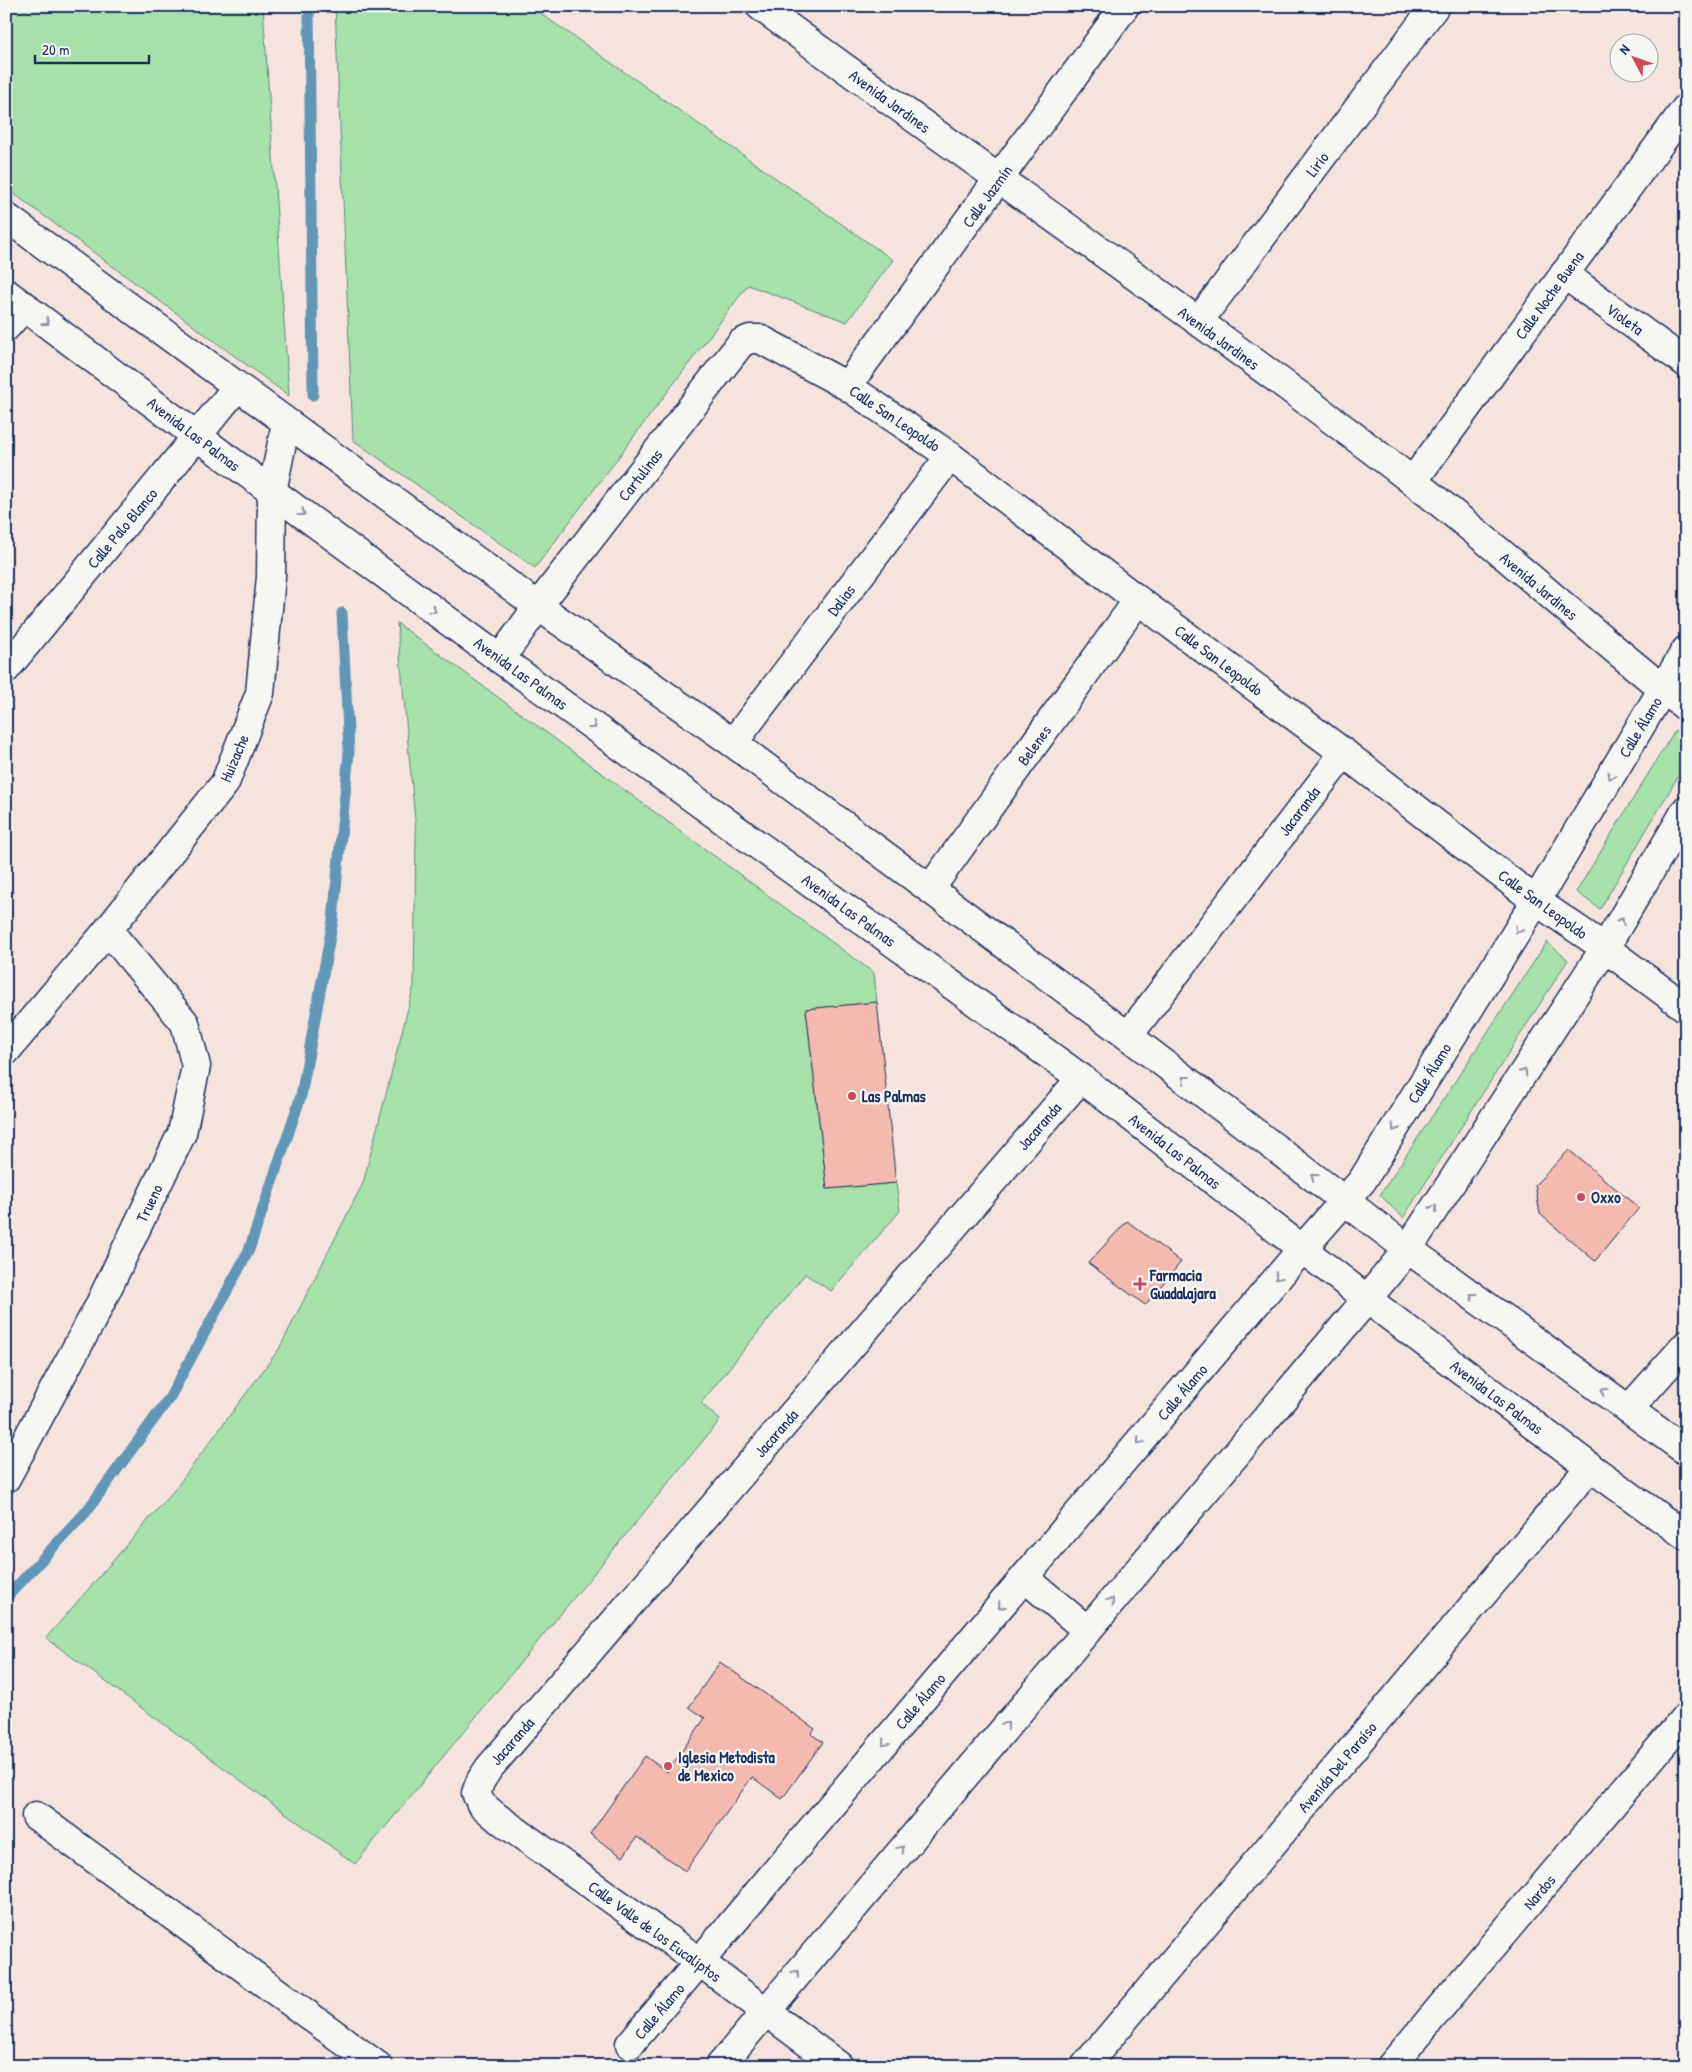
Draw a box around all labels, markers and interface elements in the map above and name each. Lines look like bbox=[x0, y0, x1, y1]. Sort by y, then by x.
scale bar bbox=[35, 32, 149, 64]
north arrow bbox=[1610, 32, 1660, 82]
text: 20 m bbox=[42, 39, 69, 60]
text: N bbox=[1614, 40, 1634, 58]
street label: Avenida Jardines bbox=[845, 64, 935, 138]
street label: Lirio bbox=[1300, 147, 1334, 181]
street label: Calle Jazmín bbox=[957, 160, 1017, 232]
street label: Calle Noche Buena bbox=[1509, 246, 1589, 344]
street label: Violeta bbox=[1602, 298, 1648, 340]
street label: Avenida Jardines bbox=[1174, 301, 1264, 375]
one-way arrow bbox=[40, 316, 49, 324]
street label: Calle San Leopoldo bbox=[845, 379, 945, 457]
street label: Avenida Las Palmas bbox=[143, 392, 245, 476]
street label: Cartulinas bbox=[613, 444, 667, 506]
street label: Calle Palo Blanco bbox=[82, 483, 163, 573]
one-way arrow bbox=[296, 508, 305, 516]
street label: Avenida Jardines bbox=[1495, 547, 1583, 625]
street label: Dalias bbox=[822, 580, 860, 620]
one-way arrow bbox=[427, 604, 436, 612]
street label: Calle San Leopoldo bbox=[1170, 619, 1268, 701]
street label: Avenida Las Palmas bbox=[470, 631, 572, 715]
street label: Calle Álamo bbox=[1613, 692, 1667, 762]
one-way arrow bbox=[587, 720, 596, 728]
street label: Belenes bbox=[1012, 720, 1056, 770]
street label: Huizache bbox=[214, 730, 254, 785]
one-way arrow bbox=[1607, 770, 1617, 779]
street label: Jacaranda bbox=[1273, 782, 1325, 840]
street label: Calle San Leopoldo bbox=[1494, 864, 1593, 944]
street label: Avenida Las Palmas bbox=[798, 868, 900, 952]
one-way arrow bbox=[1615, 917, 1625, 926]
one-way arrow bbox=[1515, 925, 1525, 934]
street label: Calle Álamo bbox=[1402, 1038, 1457, 1108]
one-way arrow bbox=[1517, 1068, 1527, 1077]
one-way arrow bbox=[1181, 1076, 1191, 1085]
place label: Las Palmas bbox=[862, 1085, 926, 1107]
marker: Las Palmas bbox=[846, 1090, 858, 1102]
street label: Jacaranda bbox=[1012, 1097, 1066, 1155]
street label: Avenida Las Palmas bbox=[1124, 1108, 1226, 1194]
one-way arrow bbox=[1392, 1122, 1402, 1131]
one-way arrow bbox=[1311, 1175, 1320, 1183]
street label: Trueno bbox=[130, 1180, 168, 1226]
place label: Oxxo bbox=[1591, 1186, 1621, 1208]
marker: Oxxo bbox=[1575, 1191, 1587, 1203]
one-way arrow bbox=[1428, 1204, 1438, 1213]
place label: Farmacia Guadalajara bbox=[1149, 1264, 1217, 1304]
one-way arrow bbox=[1276, 1271, 1284, 1280]
marker: Farmacia Guadalajara bbox=[1134, 1278, 1146, 1290]
one-way arrow bbox=[1469, 1293, 1479, 1302]
street label: Avenida Las Palmas bbox=[1446, 1355, 1548, 1439]
street label: Calle Álamo bbox=[1152, 1359, 1213, 1425]
one-way arrow bbox=[1600, 1388, 1610, 1397]
street label: Jacaranda bbox=[749, 1404, 803, 1462]
one-way arrow bbox=[1136, 1436, 1145, 1445]
one-way arrow bbox=[1106, 1598, 1115, 1607]
one-way arrow bbox=[998, 1600, 1007, 1609]
street label: Calle Álamo bbox=[890, 1668, 951, 1734]
street label: Jacaranda bbox=[485, 1712, 539, 1770]
street label: Avenida Del Paraíso bbox=[1293, 1717, 1382, 1817]
one-way arrow bbox=[1001, 1722, 1010, 1731]
one-way arrow bbox=[882, 1738, 891, 1747]
place label: Iglesia Metodista de Mexico bbox=[678, 1746, 776, 1786]
marker: Iglesia Metodista de Mexico bbox=[662, 1760, 674, 1772]
one-way arrow bbox=[896, 1846, 905, 1855]
street label: Nardos bbox=[1518, 1870, 1560, 1914]
street label: Calle Valle de los Eucaliptos bbox=[584, 1875, 726, 1987]
one-way arrow bbox=[791, 1970, 799, 1979]
street label: Calle Álamo bbox=[629, 1978, 690, 2044]

